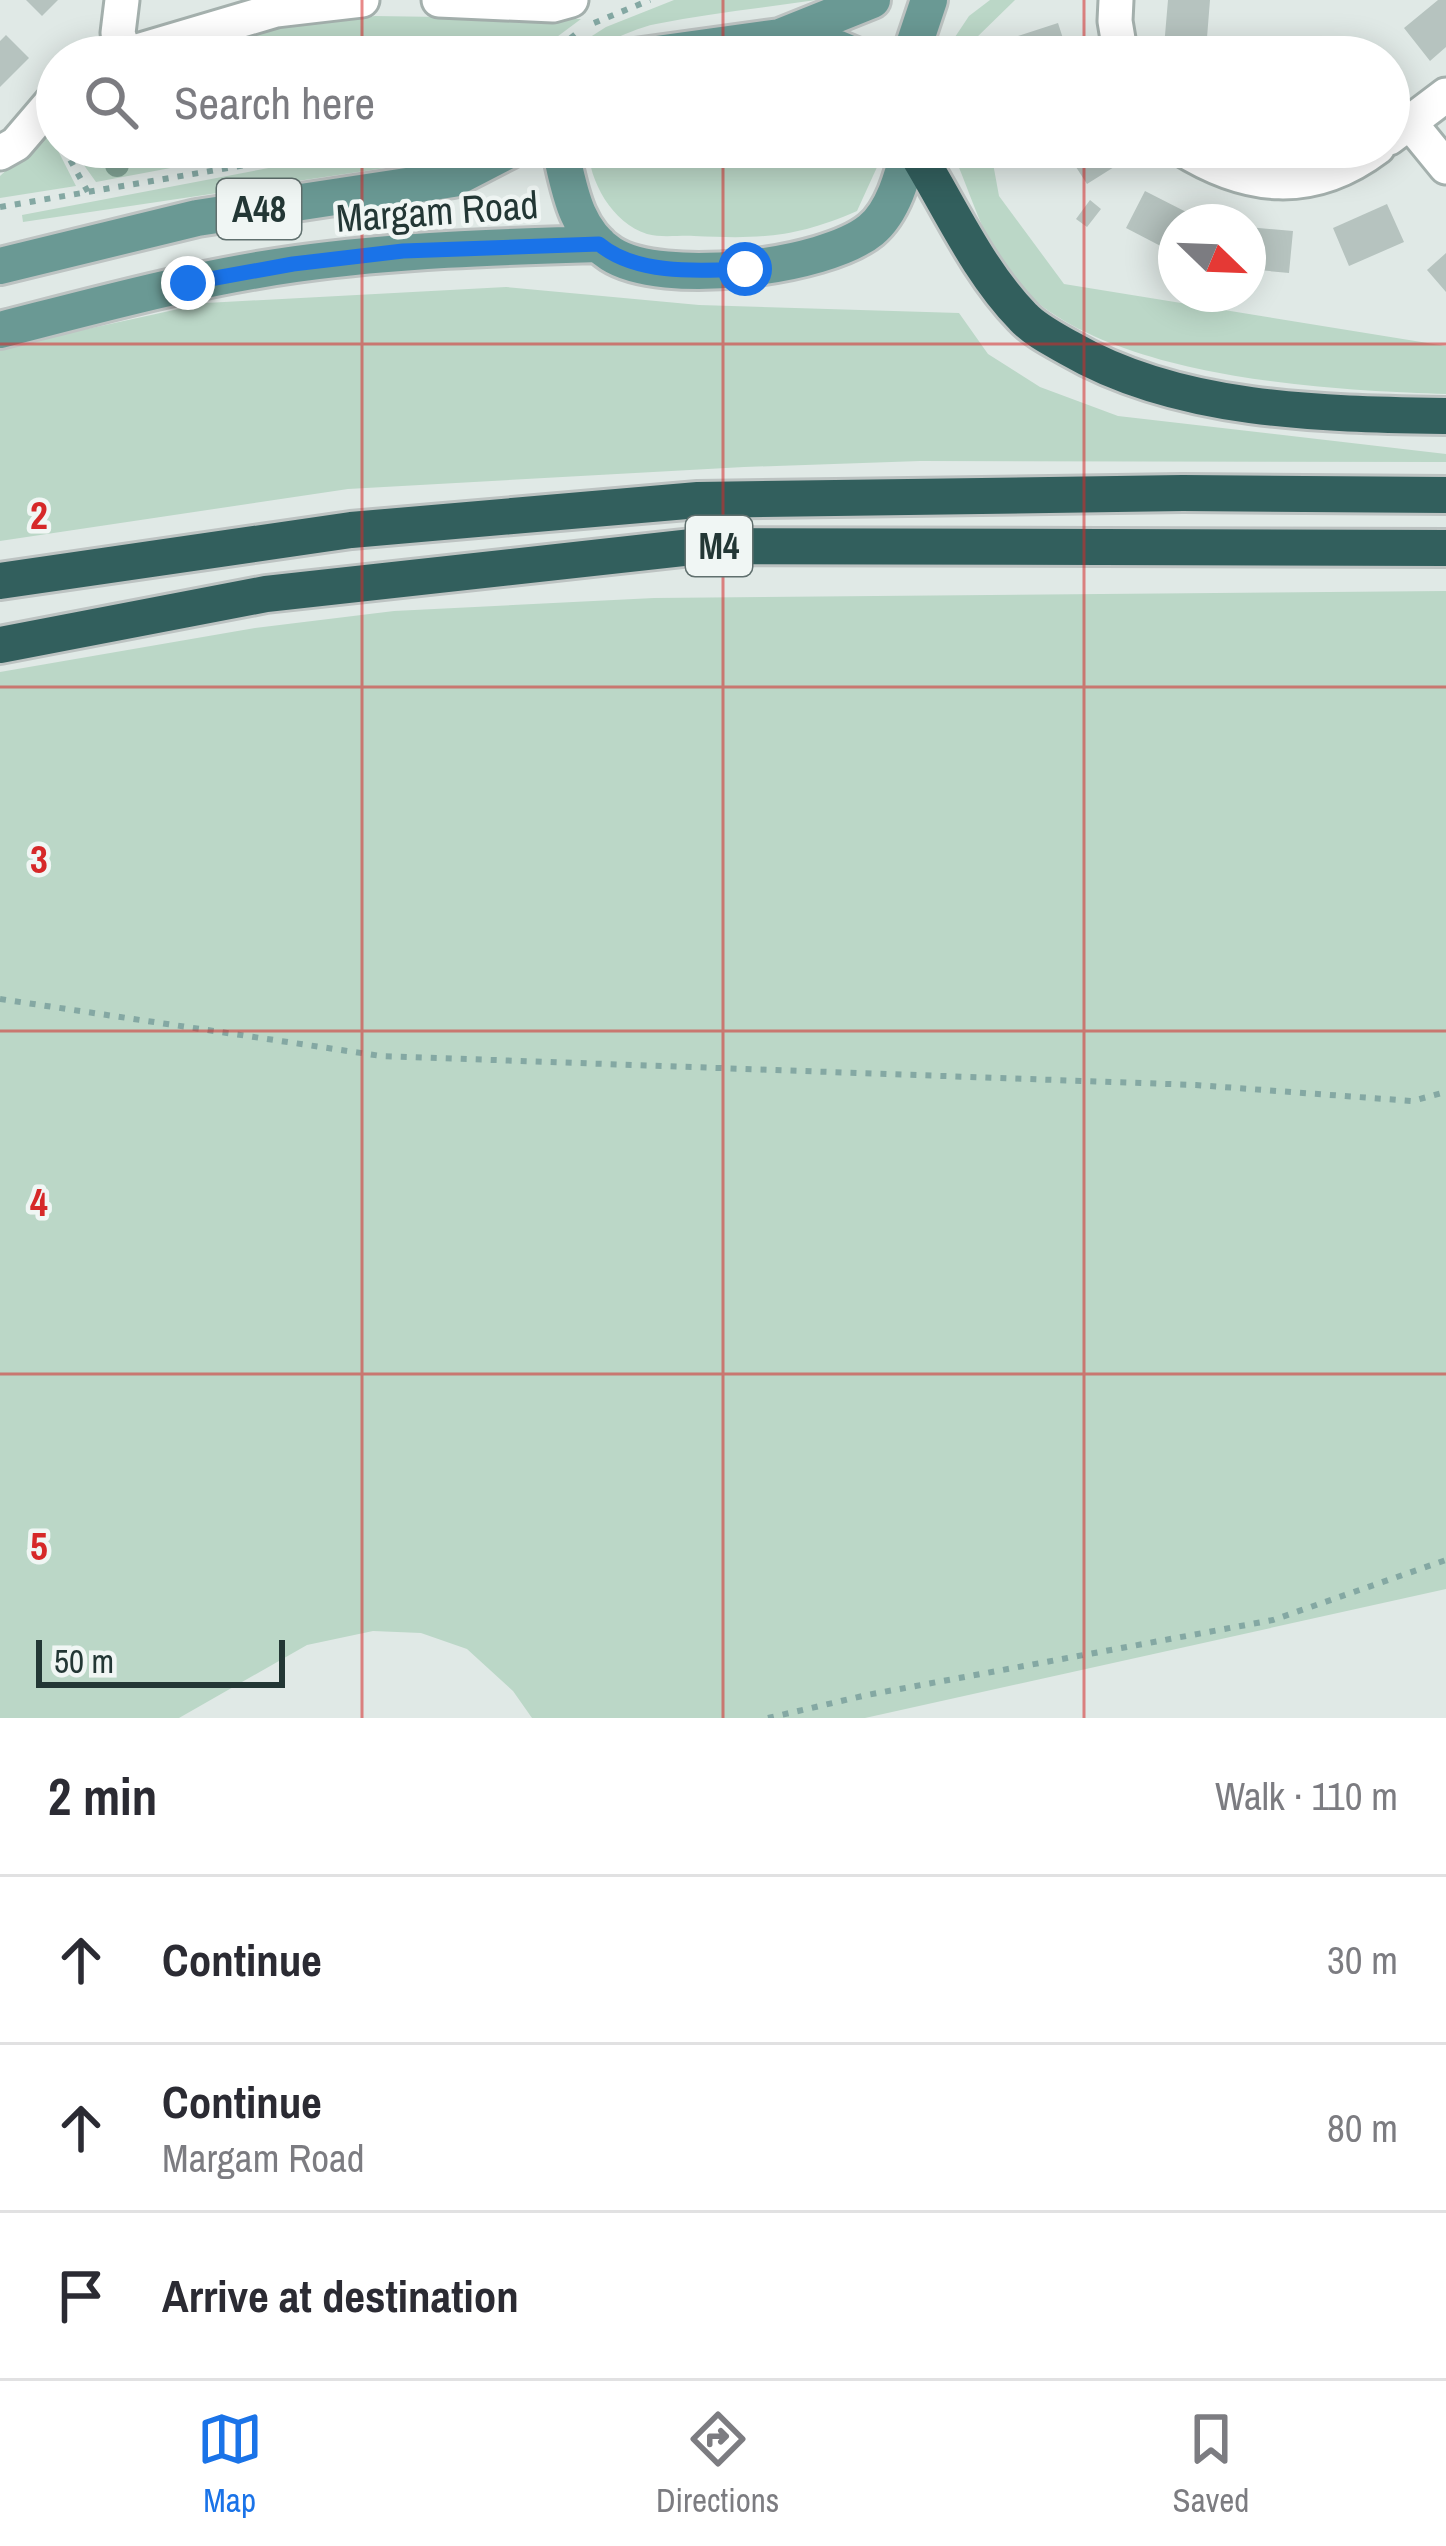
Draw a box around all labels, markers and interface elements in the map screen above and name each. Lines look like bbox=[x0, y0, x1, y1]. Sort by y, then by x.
search box bbox=[36, 36, 1410, 168]
icon: search bbox=[78, 69, 144, 135]
text: Search here bbox=[174, 72, 375, 133]
street label: Margam Road bbox=[334, 178, 540, 244]
road number: A48 bbox=[217, 179, 301, 239]
north arrow bbox=[1158, 204, 1266, 312]
route start bbox=[718, 242, 772, 296]
route end bbox=[161, 256, 215, 310]
text: 2 bbox=[30, 489, 48, 541]
road number: M4 bbox=[686, 516, 752, 576]
text: 3 bbox=[30, 833, 48, 885]
text: 4 bbox=[30, 1176, 48, 1228]
text: 5 bbox=[30, 1520, 48, 1572]
scale bar bbox=[36, 1634, 285, 1687]
text: 50 m bbox=[54, 1639, 114, 1683]
text: 2 min bbox=[48, 1762, 157, 1831]
text: Walk · 110 m bbox=[1215, 1770, 1398, 1822]
icon: ahead bbox=[48, 1927, 114, 1993]
text: Continue bbox=[162, 1929, 322, 1990]
text: 30 m bbox=[1327, 1934, 1398, 1986]
text: Continue bbox=[162, 2071, 322, 2132]
icon: ahead bbox=[48, 2095, 114, 2161]
text: 80 m bbox=[1327, 2102, 1398, 2154]
text: Margam Road bbox=[162, 2132, 365, 2184]
icon: arrive bbox=[48, 2263, 114, 2329]
text: Arrive at destination bbox=[162, 2265, 519, 2326]
tab: Map bbox=[197, 2406, 263, 2522]
tab: Directions bbox=[656, 2406, 779, 2522]
tab: Saved bbox=[1173, 2406, 1249, 2522]

